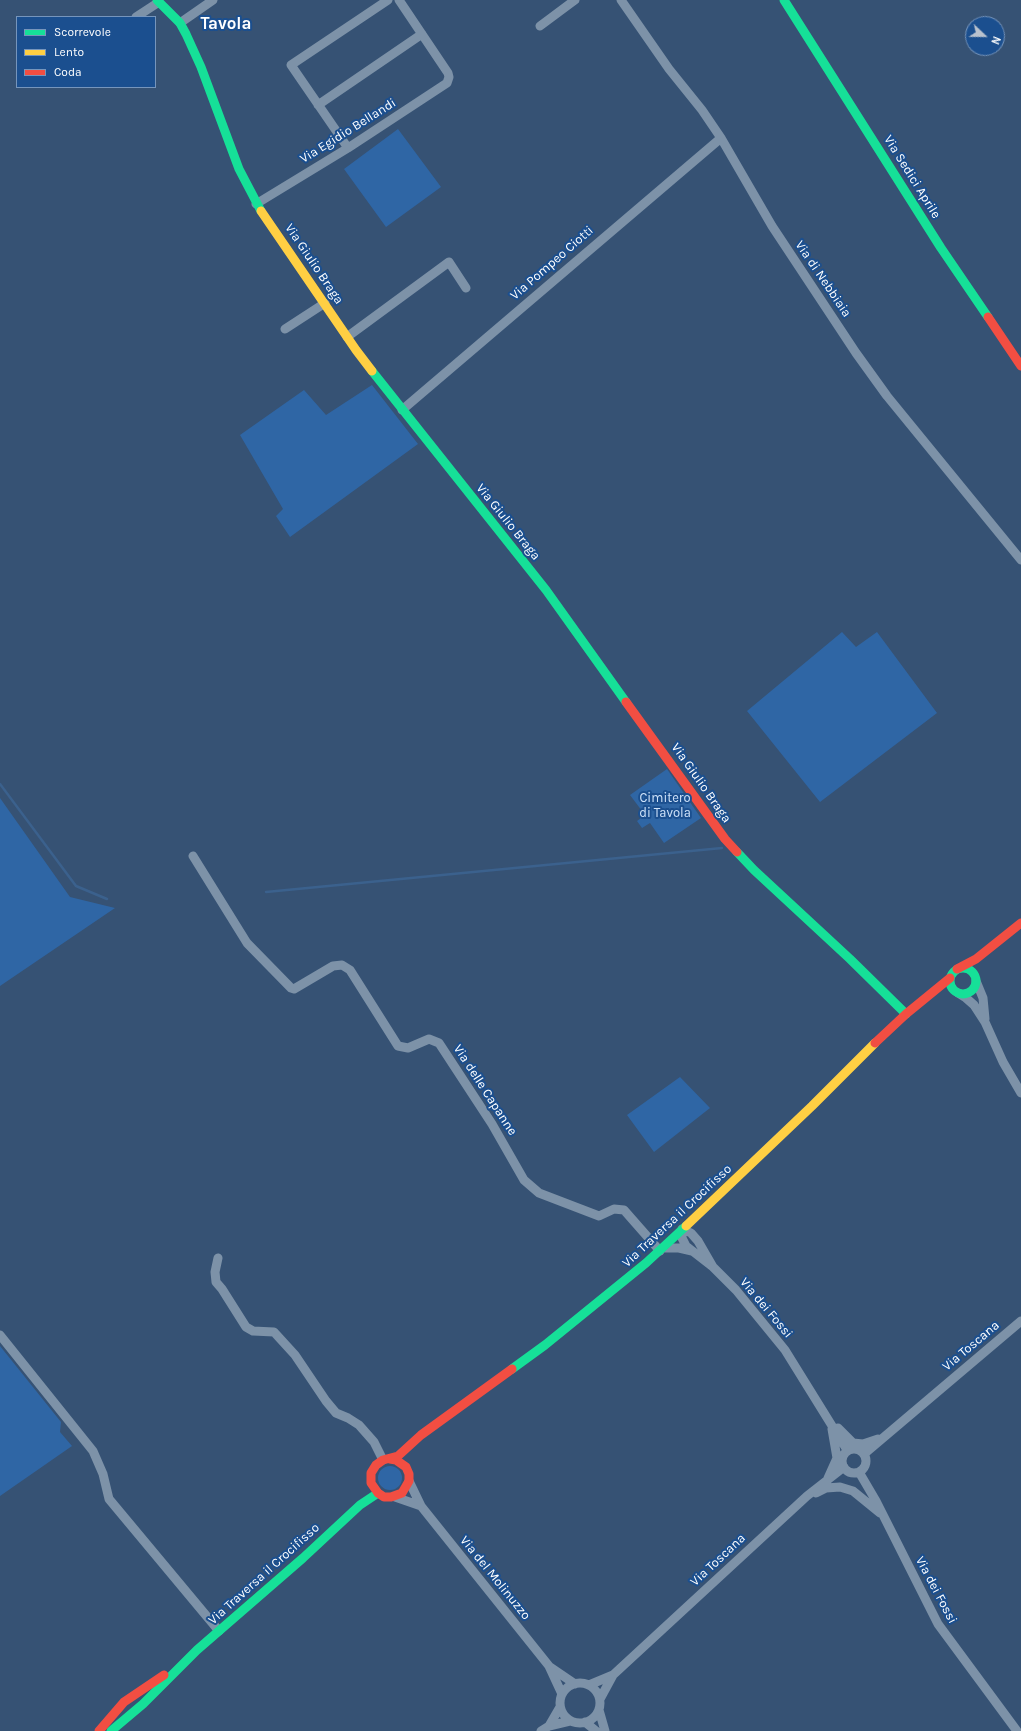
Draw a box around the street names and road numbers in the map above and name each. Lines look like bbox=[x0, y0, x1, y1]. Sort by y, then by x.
street label: Via Egidio Bellandi bbox=[297, 95, 399, 167]
street label: Via Sedici Aprile bbox=[880, 133, 944, 221]
street label: Via Giulio Braga bbox=[281, 221, 347, 307]
street label: Via Pompeo Ciotti bbox=[507, 223, 597, 303]
street label: Via di Nebbiaia bbox=[792, 238, 854, 320]
street label: Via Giulio Braga bbox=[472, 481, 544, 563]
street label: Via Giulio Braga bbox=[668, 740, 734, 826]
street label: Via delle Capanne bbox=[450, 1042, 520, 1138]
street label: Via Traversa il Crocifisso bbox=[619, 1161, 735, 1271]
street label: Via dei Fossi bbox=[736, 1275, 796, 1341]
street label: Via Toscana bbox=[939, 1318, 1003, 1374]
street label: Via Traversa il Crocifisso bbox=[205, 1520, 323, 1628]
street label: Via Toscana bbox=[687, 1531, 749, 1589]
street label: Via del Molinuzzo bbox=[456, 1533, 534, 1623]
street label: Via dei Fossi bbox=[912, 1554, 960, 1626]

